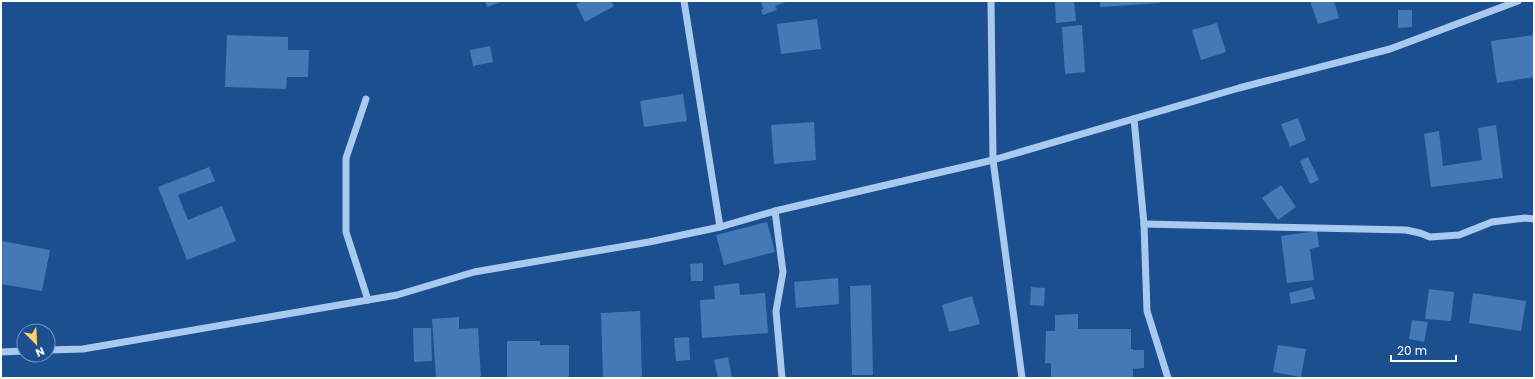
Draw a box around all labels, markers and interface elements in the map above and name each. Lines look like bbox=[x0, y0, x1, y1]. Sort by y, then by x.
north arrow bbox=[16, 323, 56, 363]
scale bar bbox=[1391, 337, 1456, 363]
text: 20 m bbox=[1397, 342, 1427, 359]
text: N bbox=[33, 343, 47, 361]

